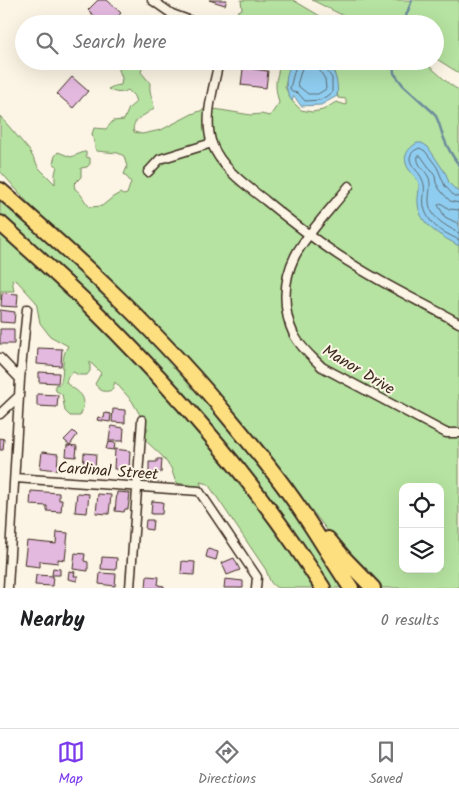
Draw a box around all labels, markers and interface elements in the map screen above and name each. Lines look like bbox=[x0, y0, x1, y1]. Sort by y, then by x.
search box bbox=[15, 15, 444, 70]
text: Search here bbox=[73, 28, 167, 58]
icon: search bbox=[33, 29, 61, 57]
street label: Manor Drive bbox=[317, 339, 399, 402]
street label: Cardinal Street bbox=[57, 455, 160, 488]
map controls bbox=[399, 483, 444, 573]
button: locate bbox=[399, 483, 444, 528]
button: layers bbox=[399, 528, 444, 573]
text: Nearby bbox=[20, 604, 85, 637]
text: 0 results bbox=[381, 608, 439, 633]
tab: Map bbox=[57, 738, 85, 790]
tab: Directions bbox=[198, 738, 256, 790]
tab: Saved bbox=[369, 738, 402, 790]

